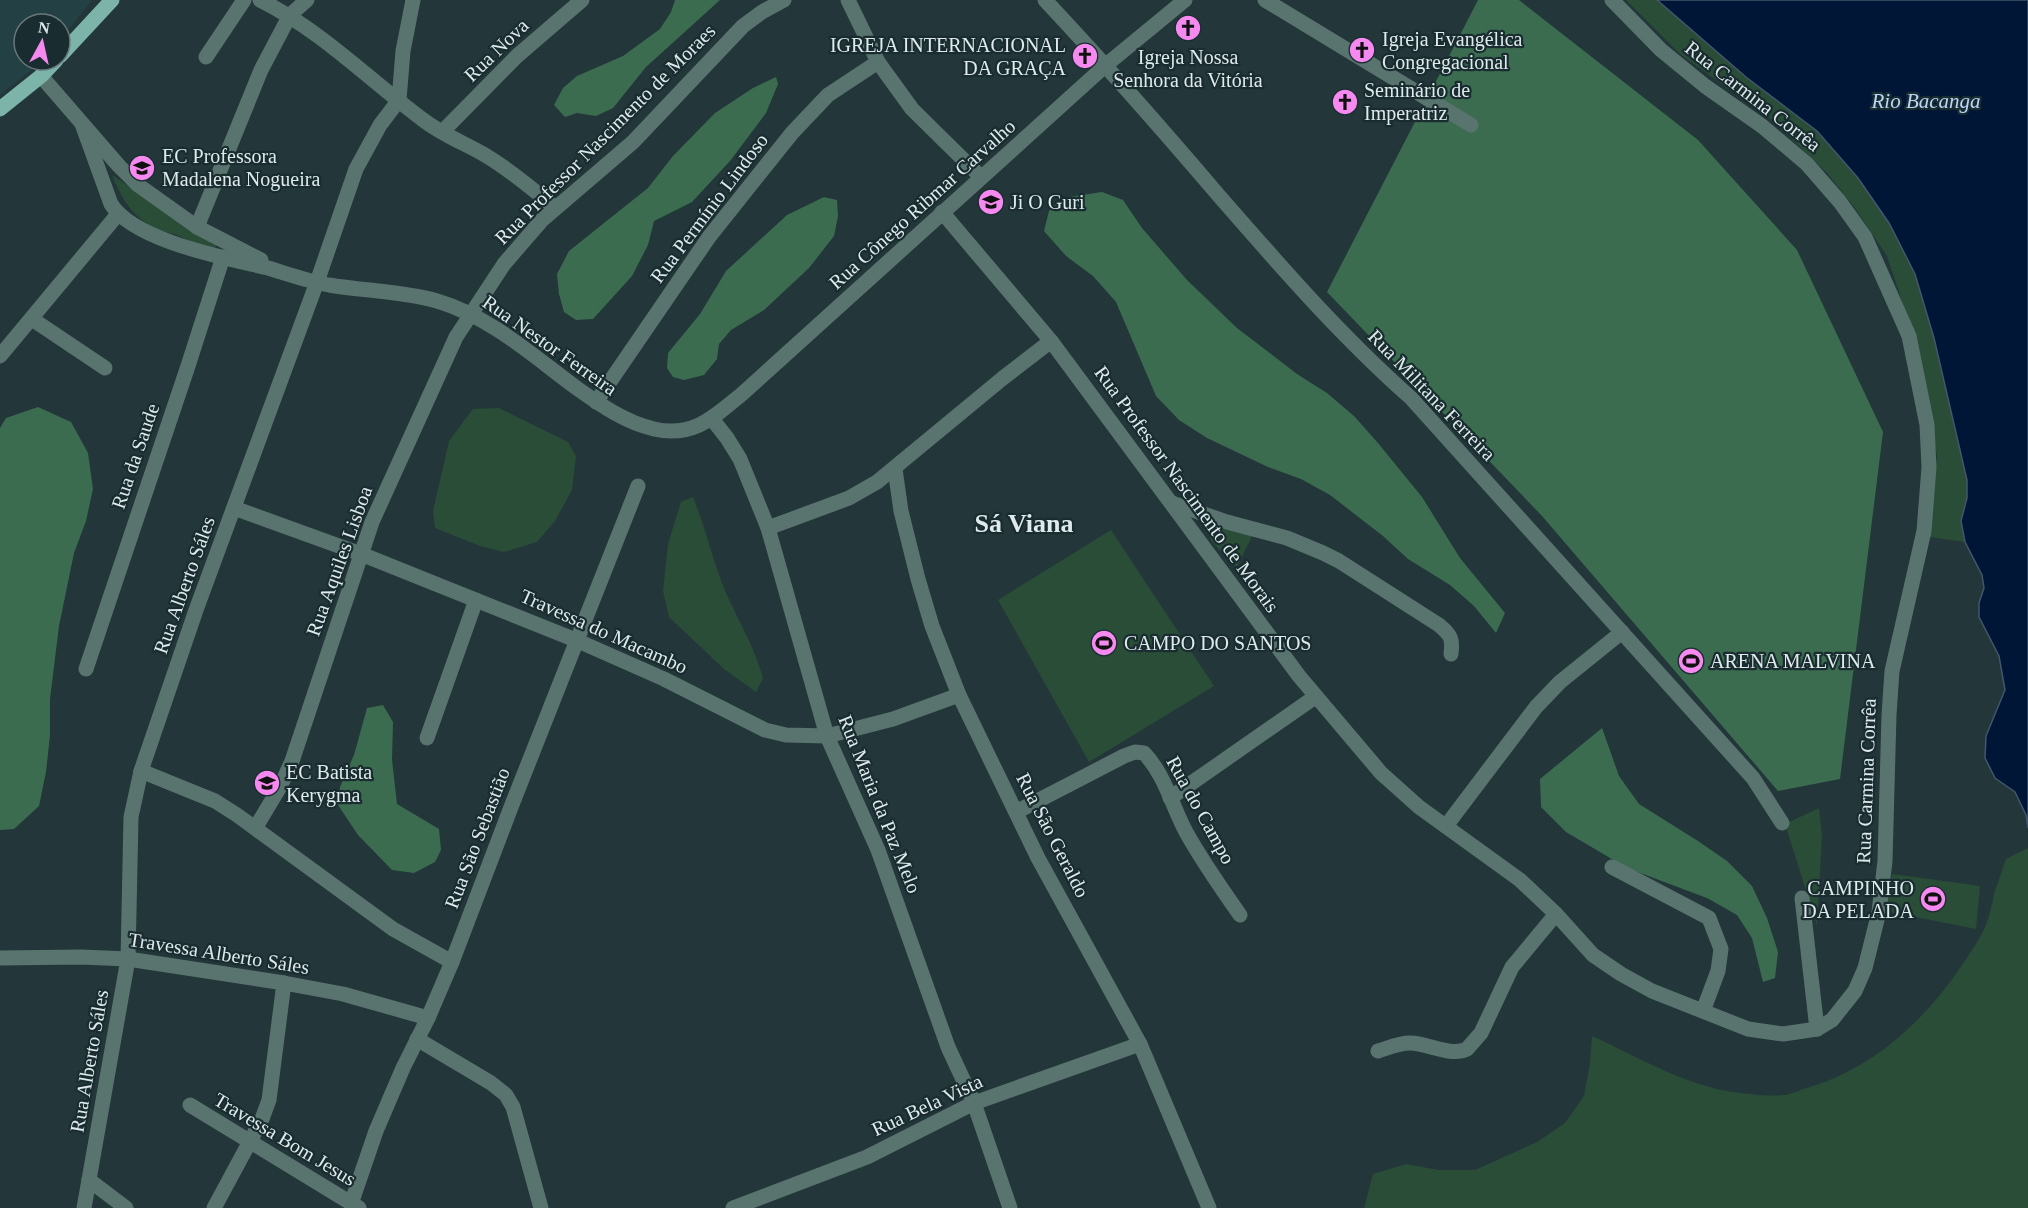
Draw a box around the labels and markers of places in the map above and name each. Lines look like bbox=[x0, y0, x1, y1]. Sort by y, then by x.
church icon: Igreja Nossa Senhora da Vitória bbox=[1173, 13, 1203, 43]
place label: Igreja Evangélica Congregacional bbox=[1382, 28, 1523, 74]
place label: IGREJA INTERNACIONAL DA GRAÇA bbox=[830, 34, 1067, 80]
church icon: Igreja Evangélica Congregacional bbox=[1347, 35, 1377, 65]
church icon: IGREJA INTERNACIONAL DA GRAÇA bbox=[1070, 41, 1100, 71]
place label: Igreja Nossa Senhora da Vitória bbox=[1113, 46, 1263, 91]
place label: Seminário de Imperatriz bbox=[1364, 79, 1470, 125]
church icon: Seminário de Imperatriz bbox=[1330, 87, 1360, 117]
place label: EC Professora Madalena Nogueira bbox=[162, 145, 320, 191]
school or university icon: EC Professora Madalena Nogueira bbox=[127, 153, 157, 183]
school or university icon: Ji O Guri bbox=[976, 187, 1006, 217]
place label: Ji O Guri bbox=[1010, 191, 1085, 213]
sports icon: CAMPO DO SANTOS bbox=[1089, 628, 1119, 658]
place label: CAMPO DO SANTOS bbox=[1124, 632, 1311, 654]
sports icon: ARENA MALVINA bbox=[1676, 646, 1706, 676]
place label: ARENA MALVINA bbox=[1710, 650, 1876, 672]
place label: EC Batista Kerygma bbox=[286, 761, 372, 807]
school or university icon: EC Batista Kerygma bbox=[252, 768, 282, 798]
place label: CAMPINHO DA PELADA bbox=[1802, 877, 1915, 922]
sports icon: CAMPINHO DA PELADA bbox=[1918, 884, 1948, 914]

